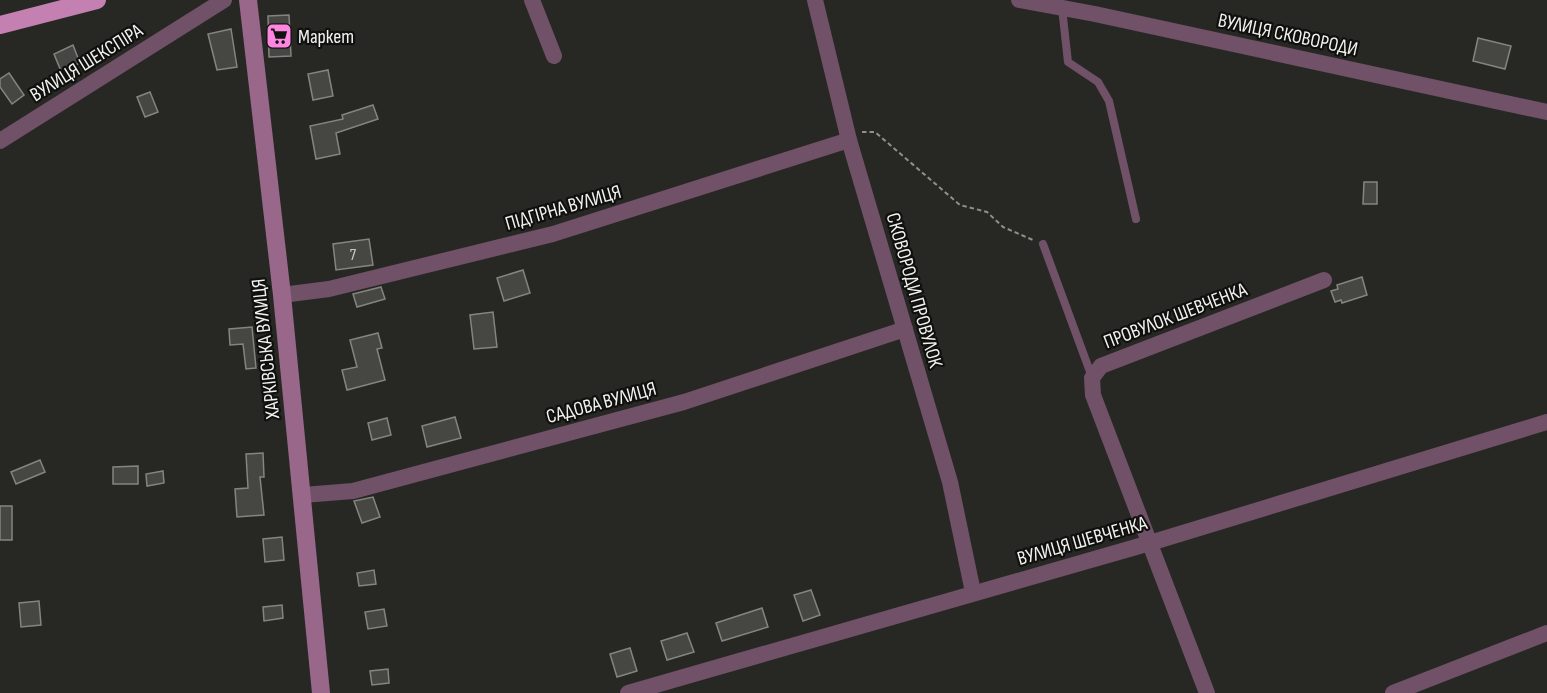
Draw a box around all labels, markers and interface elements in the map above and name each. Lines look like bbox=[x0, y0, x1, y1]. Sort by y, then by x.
street label: ВУЛИЦЯ СКОВОРОДИ bbox=[1216, 8, 1360, 62]
street label: ВУЛИЦЯ ШЕКСПІРА bbox=[26, 18, 148, 107]
supermarket icon: Маркет bbox=[264, 21, 294, 51]
place label: Маркет bbox=[298, 25, 354, 49]
street label: ПІДГІРНА ВУЛИЦЯ bbox=[503, 180, 624, 236]
street label: СКОВОРОДИ ПРОВУЛОК bbox=[880, 210, 948, 370]
house number: 7 bbox=[350, 246, 357, 265]
street label: ПРОВУЛОК ШЕВЧЕНКА bbox=[1100, 277, 1251, 354]
street label: ХАРКІВСЬКА ВУЛИЦЯ bbox=[247, 278, 285, 421]
street label: САДОВА ВУЛИЦЯ bbox=[544, 377, 659, 429]
street label: ВУЛИЦЯ ШЕВЧЕНКА bbox=[1015, 511, 1150, 571]

